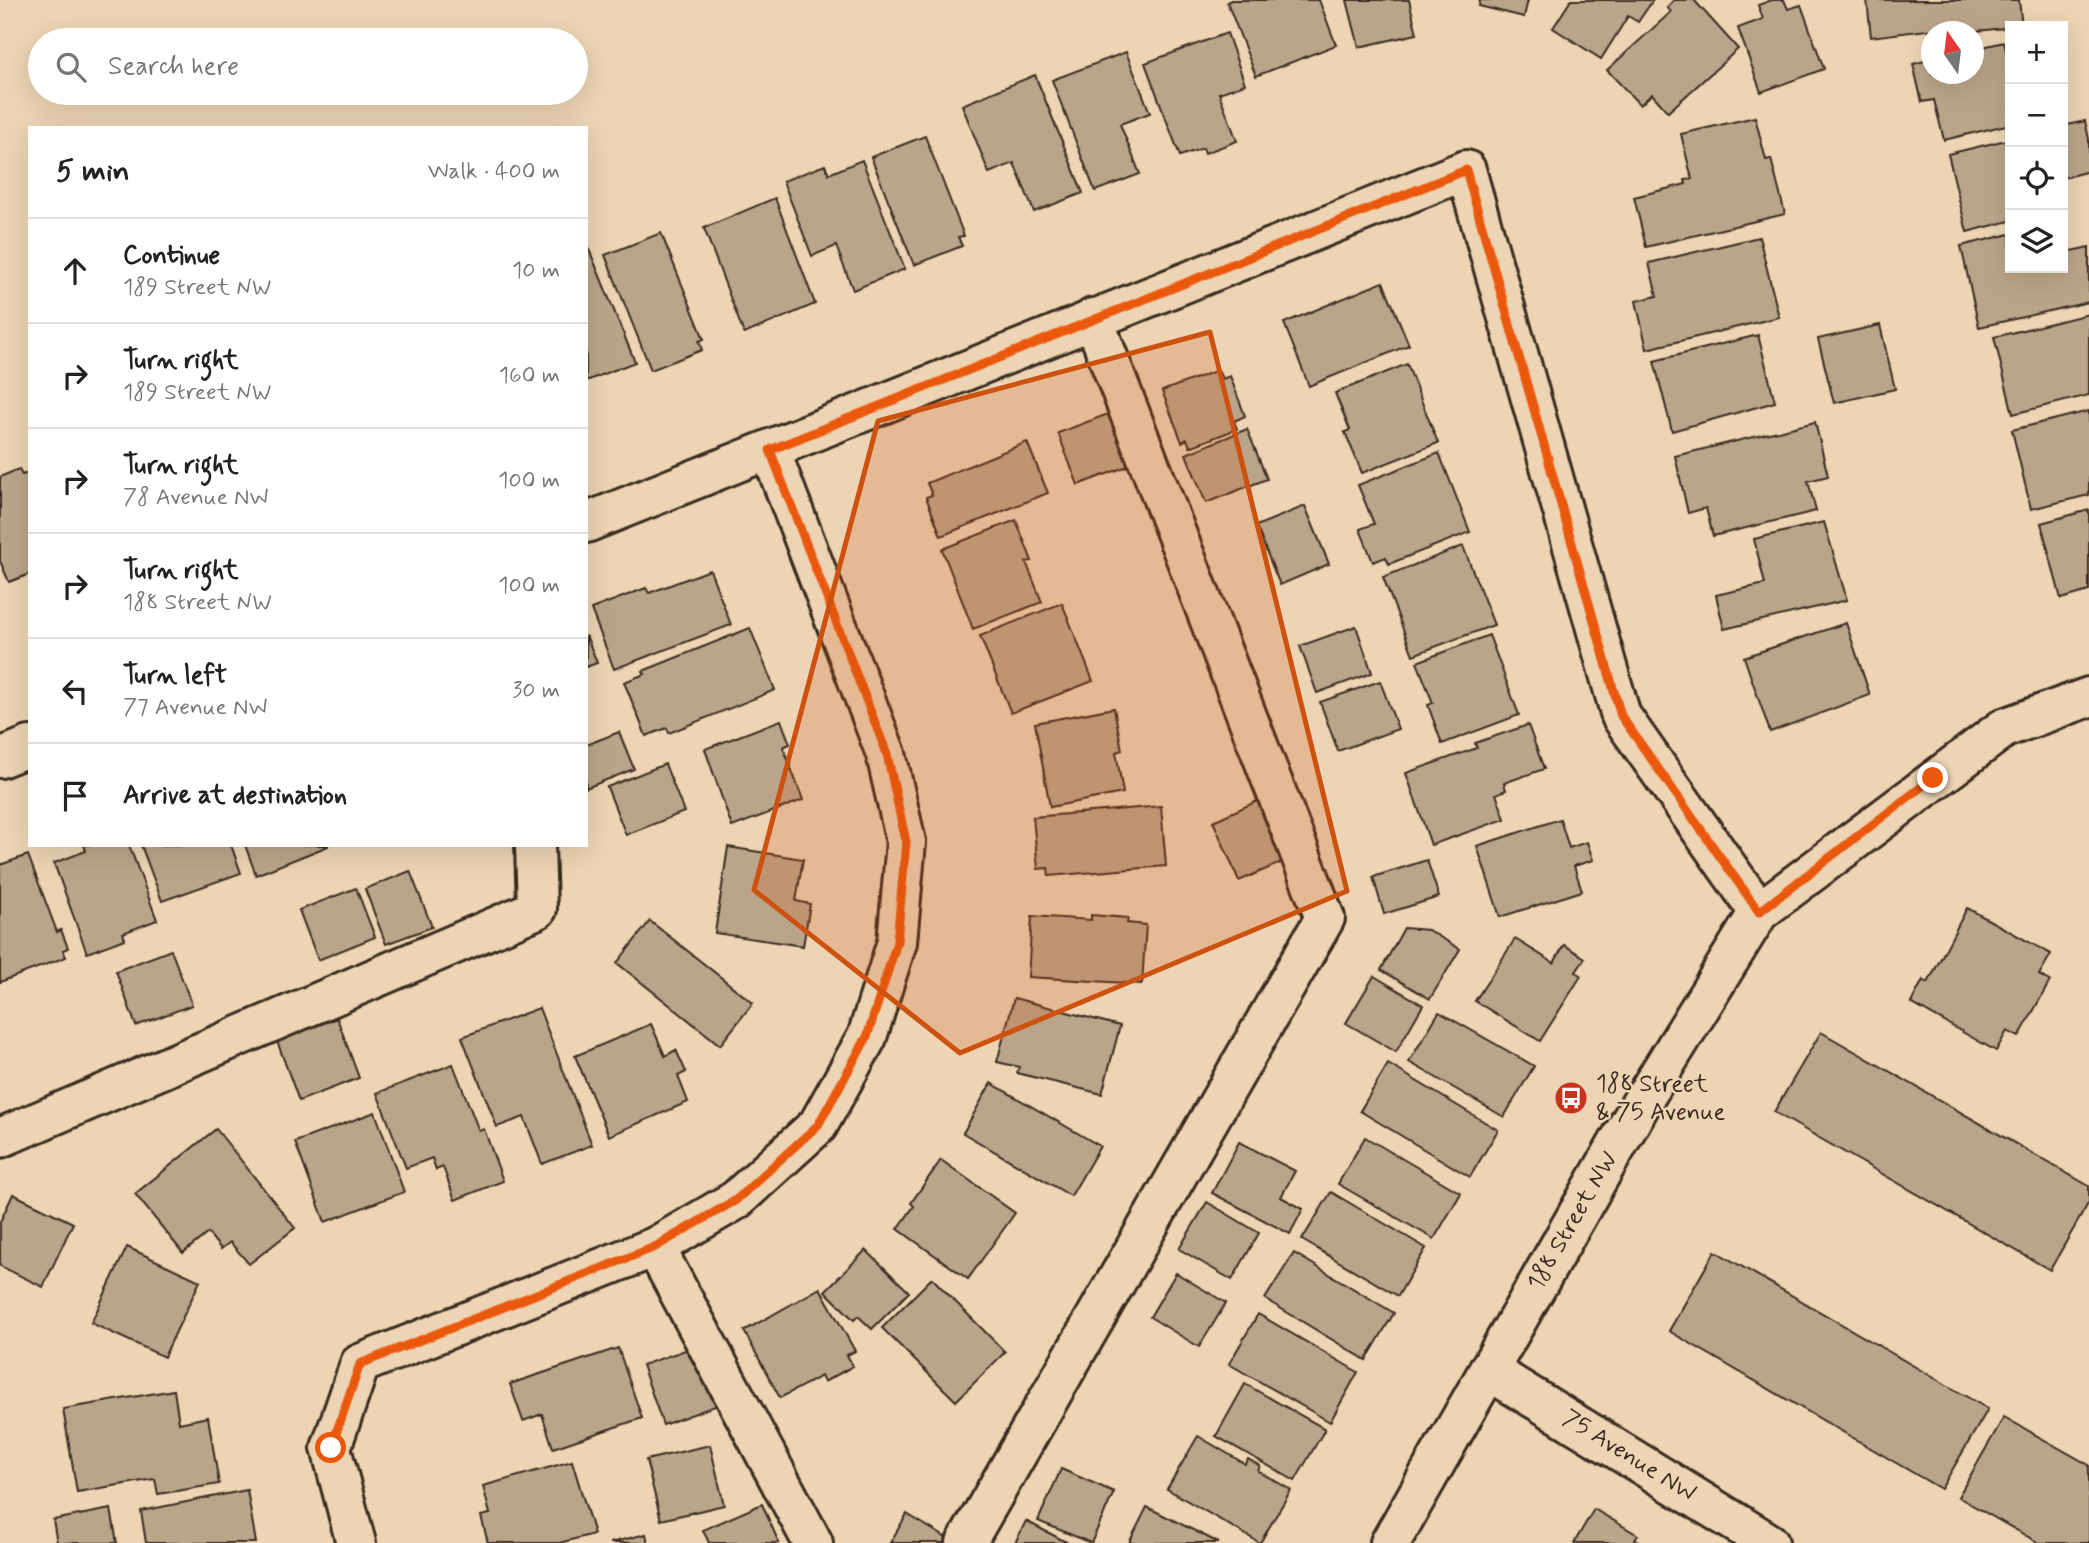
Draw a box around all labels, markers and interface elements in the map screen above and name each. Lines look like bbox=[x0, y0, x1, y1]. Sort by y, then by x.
north arrow bbox=[1921, 21, 1984, 84]
map controls bbox=[2005, 21, 2068, 273]
button: + bbox=[2005, 21, 2068, 84]
search box bbox=[28, 28, 588, 105]
icon: search bbox=[52, 48, 90, 86]
text: Search here bbox=[108, 50, 239, 84]
button: − bbox=[2005, 84, 2068, 147]
button: locate bbox=[2005, 147, 2068, 210]
text: 5 min bbox=[56, 152, 130, 191]
text: Walk · 400 m bbox=[428, 157, 560, 187]
button: layers bbox=[2005, 210, 2068, 273]
text: Continue bbox=[123, 239, 220, 273]
icon: ahead bbox=[56, 252, 94, 290]
text: 10 m bbox=[512, 256, 560, 286]
text: 189 Street NW bbox=[123, 273, 271, 303]
text: Turn right bbox=[123, 344, 239, 378]
icon: right bbox=[56, 357, 94, 395]
text: 160 m bbox=[499, 361, 560, 391]
text: 189 Street NW bbox=[123, 378, 271, 408]
text: Turn right bbox=[123, 449, 239, 483]
icon: right bbox=[56, 462, 94, 500]
text: 100 m bbox=[498, 466, 560, 496]
text: 78 Avenue NW bbox=[123, 483, 268, 513]
text: Turn right bbox=[123, 554, 239, 588]
icon: right bbox=[56, 567, 94, 605]
text: 100 m bbox=[498, 571, 560, 601]
text: 188 Street NW bbox=[123, 588, 272, 618]
text: Turn left bbox=[123, 659, 227, 693]
icon: left bbox=[56, 672, 94, 710]
text: 30 m bbox=[512, 676, 560, 706]
text: 77 Avenue NW bbox=[123, 693, 267, 723]
route end bbox=[1917, 762, 1948, 793]
icon: arrive bbox=[56, 777, 94, 815]
text: Arrive at destination bbox=[123, 779, 347, 813]
place label: 188 Street & 75 Avenue bbox=[1596, 1069, 1725, 1128]
bus stop icon: 188 Street & 75 Avenue bbox=[1552, 1079, 1590, 1117]
street label: 188 Street NW bbox=[1521, 1146, 1625, 1296]
street label: 75 Avenue NW bbox=[1557, 1403, 1701, 1509]
route start bbox=[315, 1432, 346, 1463]

